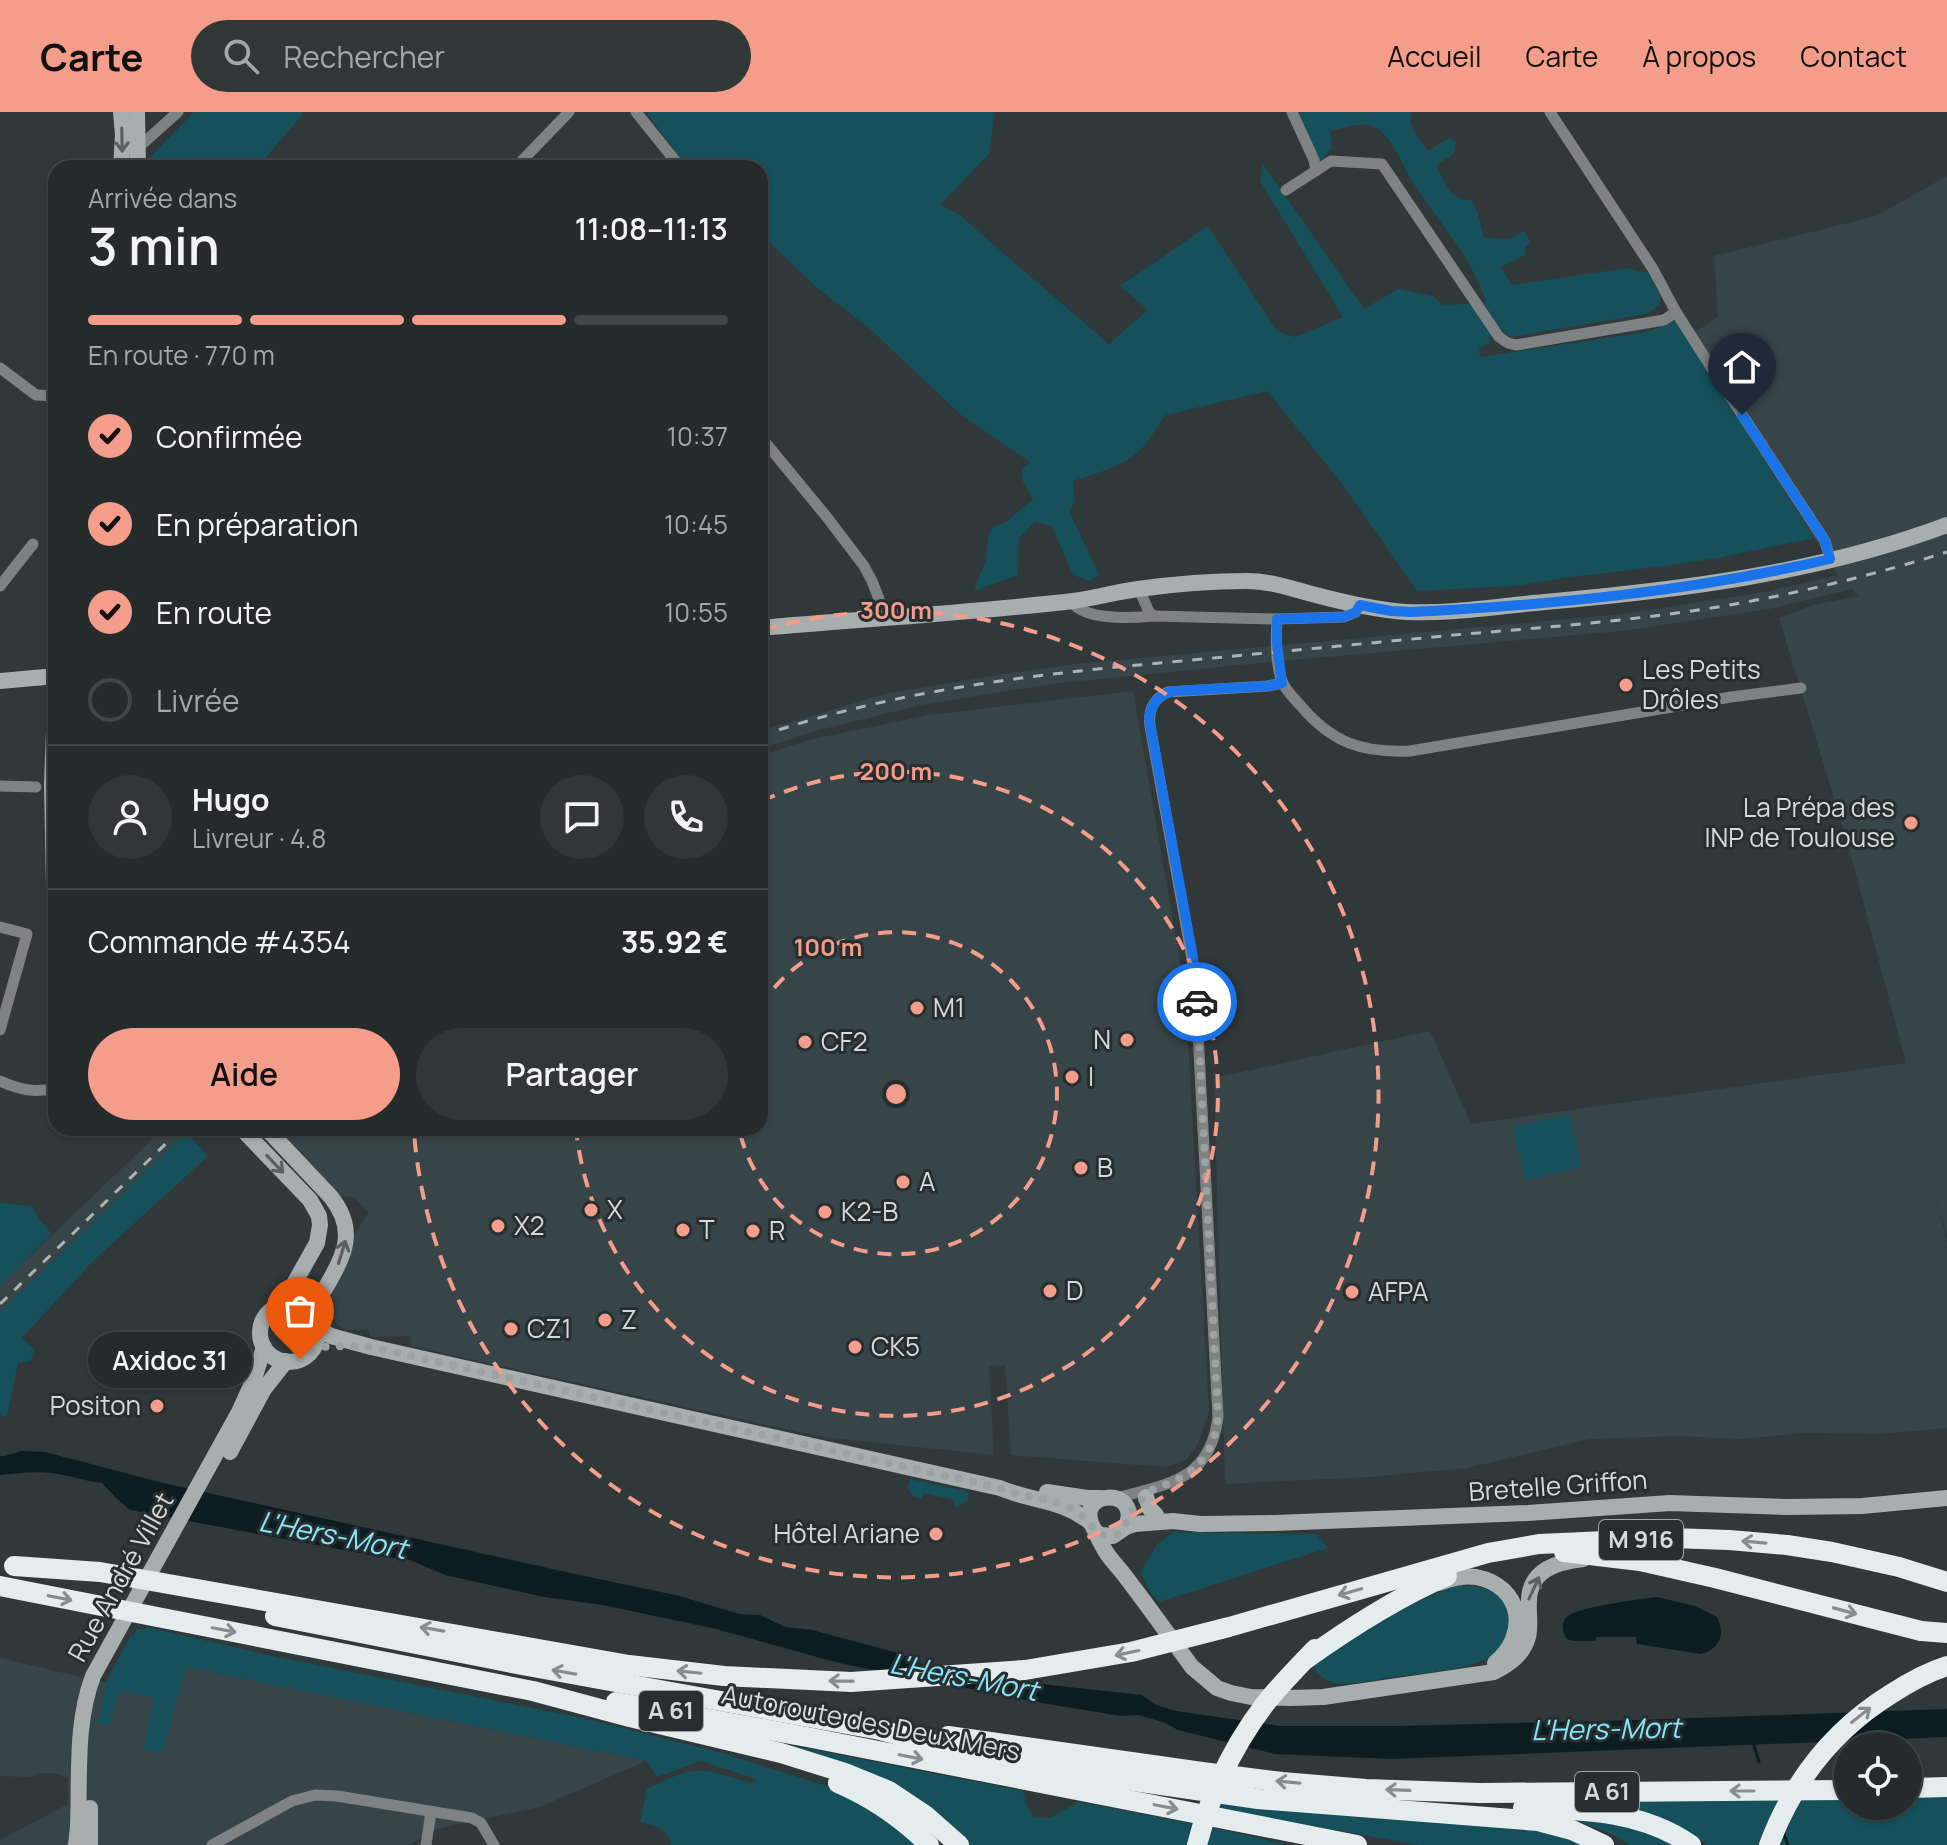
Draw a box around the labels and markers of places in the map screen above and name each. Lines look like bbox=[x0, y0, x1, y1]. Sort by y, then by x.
pin bbox=[1708, 333, 1776, 415]
place label: Les Petits Drôles bbox=[1642, 651, 1761, 717]
marker: Les Petits Drôles bbox=[1617, 676, 1635, 694]
place label: La Prépa des INP de Toulouse bbox=[1704, 789, 1895, 855]
marker: La Prépa des INP de Toulouse bbox=[1902, 814, 1920, 832]
place label: M1 bbox=[933, 989, 965, 1025]
marker: M1 bbox=[908, 999, 926, 1017]
place label: N bbox=[1093, 1021, 1111, 1057]
place label: CF2 bbox=[821, 1023, 868, 1059]
marker: N bbox=[1118, 1031, 1136, 1049]
marker: CF2 bbox=[796, 1033, 814, 1051]
place label: I bbox=[1088, 1058, 1094, 1094]
marker: I bbox=[1063, 1068, 1081, 1086]
centre of rings bbox=[882, 1080, 910, 1108]
place label: B bbox=[1097, 1149, 1113, 1185]
marker: B bbox=[1072, 1159, 1090, 1177]
place label: A bbox=[919, 1163, 935, 1199]
marker: A bbox=[894, 1173, 912, 1191]
place label: X bbox=[607, 1191, 623, 1227]
place label: K2-B bbox=[841, 1193, 898, 1229]
marker: X bbox=[582, 1201, 600, 1219]
marker: K2-B bbox=[816, 1203, 834, 1221]
place label: X2 bbox=[514, 1207, 545, 1243]
place label: T bbox=[699, 1211, 715, 1247]
place label: R bbox=[769, 1212, 785, 1248]
marker: X2 bbox=[489, 1217, 507, 1235]
marker: T bbox=[674, 1221, 692, 1239]
marker: R bbox=[744, 1222, 762, 1240]
place label: D bbox=[1066, 1272, 1083, 1308]
place label: AFPA bbox=[1368, 1273, 1428, 1309]
pin bbox=[266, 1277, 334, 1359]
marker: D bbox=[1041, 1282, 1059, 1300]
marker: AFPA bbox=[1343, 1283, 1361, 1301]
place label: Z bbox=[621, 1301, 637, 1337]
place label: CZ1 bbox=[527, 1310, 572, 1346]
marker: Z bbox=[596, 1311, 614, 1329]
marker: CZ1 bbox=[502, 1320, 520, 1338]
place label: CK5 bbox=[871, 1328, 920, 1364]
callout: Axidoc 31 bbox=[88, 1331, 252, 1387]
marker: CK5 bbox=[846, 1338, 864, 1356]
place label: Positon bbox=[50, 1387, 141, 1423]
marker: Positon bbox=[148, 1397, 166, 1415]
place label: Hôtel Ariane bbox=[774, 1515, 920, 1551]
marker: Hôtel Ariane bbox=[927, 1525, 945, 1543]

